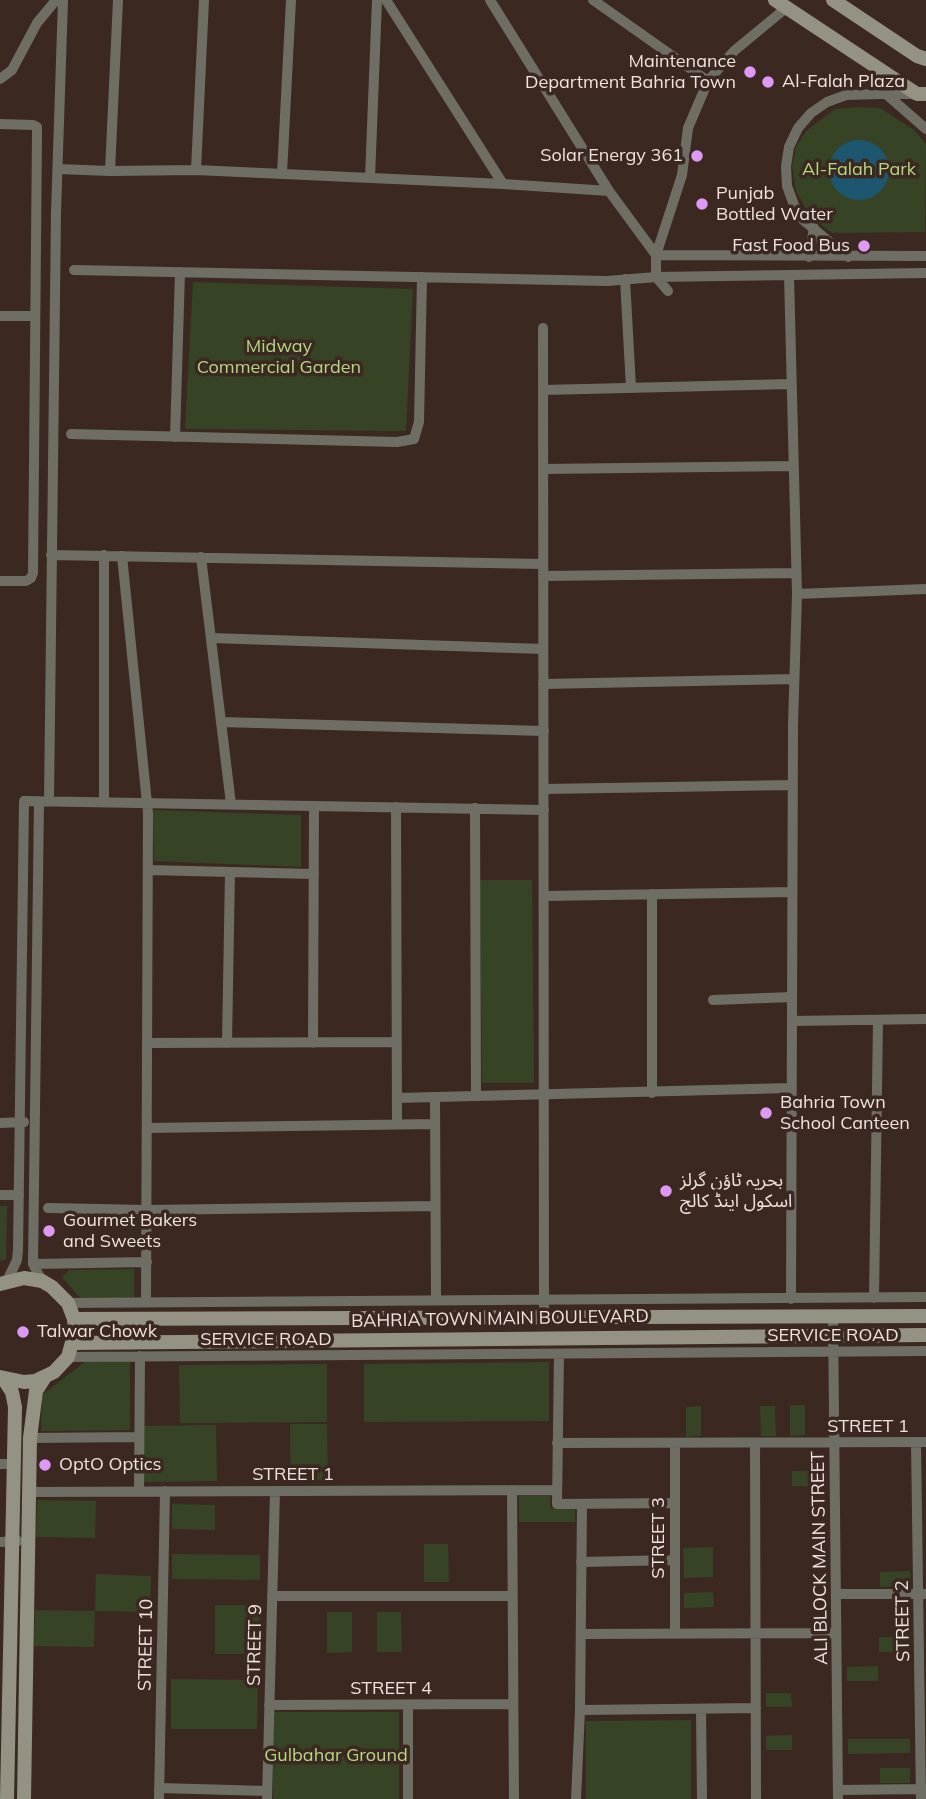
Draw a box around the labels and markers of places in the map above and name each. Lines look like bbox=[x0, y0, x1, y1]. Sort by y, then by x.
place label: Maintenance Department Bahria Town bbox=[525, 51, 736, 94]
marker: Maintenance Department Bahria Town bbox=[742, 64, 758, 80]
place label: Al-Falah Plaza bbox=[782, 71, 905, 93]
marker: Al-Falah Plaza bbox=[760, 74, 776, 90]
place label: Solar Energy 361 bbox=[540, 145, 683, 167]
marker: Solar Energy 361 bbox=[689, 148, 705, 164]
place label: Punjab Bottled Water bbox=[716, 183, 833, 226]
marker: Punjab Bottled Water bbox=[694, 196, 710, 212]
place label: Fast Food Bus bbox=[732, 235, 850, 257]
marker: Fast Food Bus bbox=[856, 238, 872, 254]
place label: Bahria Town School Canteen bbox=[780, 1092, 910, 1134]
marker: Bahria Town School Canteen bbox=[758, 1105, 774, 1121]
place label: بحریہ ٹاؤن گرلز اسکول اینڈ کالج bbox=[680, 1170, 792, 1212]
marker: بحریہ ٹاؤن گرلز اسکول اینڈ کالج bbox=[658, 1183, 674, 1199]
place label: Gourmet Bakers and Sweets bbox=[63, 1210, 197, 1252]
marker: Gourmet Bakers and Sweets bbox=[41, 1223, 57, 1239]
place label: Talwar Chowk bbox=[37, 1321, 157, 1343]
marker: Talwar Chowk bbox=[15, 1324, 31, 1340]
place label: OptO Optics bbox=[59, 1454, 162, 1476]
marker: OptO Optics bbox=[37, 1457, 53, 1473]

